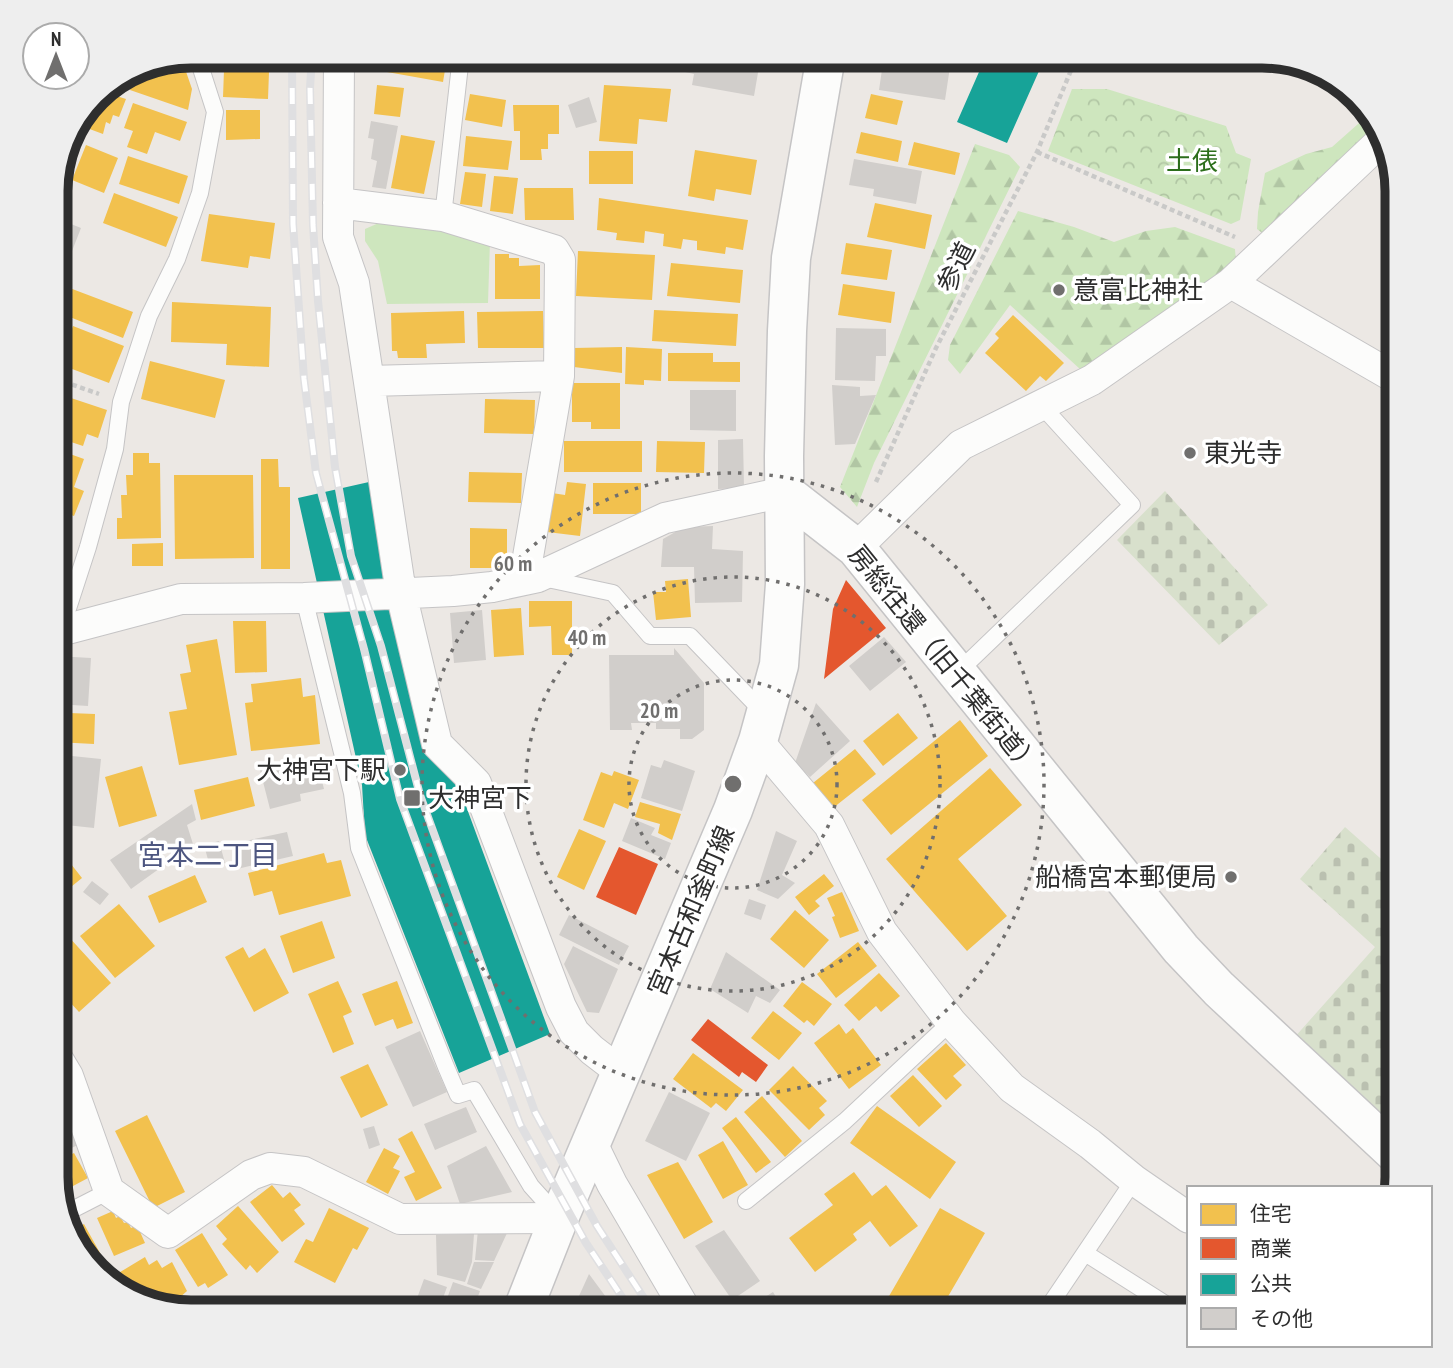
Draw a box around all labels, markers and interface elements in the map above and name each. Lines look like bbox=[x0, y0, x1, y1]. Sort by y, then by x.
north arrow bbox=[21, 21, 91, 91]
text: N bbox=[51, 27, 61, 51]
park label: 土俵 bbox=[1166, 144, 1218, 177]
street label: 参道 bbox=[929, 236, 982, 297]
place label: 意富比神社 bbox=[1073, 273, 1203, 306]
marker: 意富比神社 bbox=[1051, 282, 1067, 298]
place label: 東光寺 bbox=[1204, 436, 1282, 469]
marker: 東光寺 bbox=[1182, 445, 1198, 461]
street label: 房総往還（旧千葉街道） bbox=[842, 538, 1047, 781]
text: 60 m bbox=[494, 550, 532, 577]
text: 40 m bbox=[568, 624, 606, 651]
text: 20 m bbox=[640, 697, 678, 724]
place label: 大神宮下駅 bbox=[256, 753, 386, 786]
marker: 大神宮下駅 bbox=[392, 762, 408, 778]
centre of rings bbox=[721, 772, 745, 796]
place label: 大神宮下 bbox=[428, 781, 532, 814]
marker: 大神宮下 bbox=[402, 788, 422, 808]
street label: 宮本古和釜町線 bbox=[640, 821, 741, 1001]
district label: 宮本二丁目 bbox=[138, 836, 278, 873]
place label: 船橋宮本郵便局 bbox=[1035, 860, 1217, 893]
marker: 船橋宮本郵便局 bbox=[1223, 869, 1239, 885]
legend bbox=[1187, 1186, 1432, 1347]
text: 住宅 bbox=[1250, 1200, 1292, 1227]
text: 商業 bbox=[1250, 1235, 1292, 1262]
text: 公共 bbox=[1250, 1270, 1292, 1297]
text: その他 bbox=[1250, 1305, 1313, 1332]

